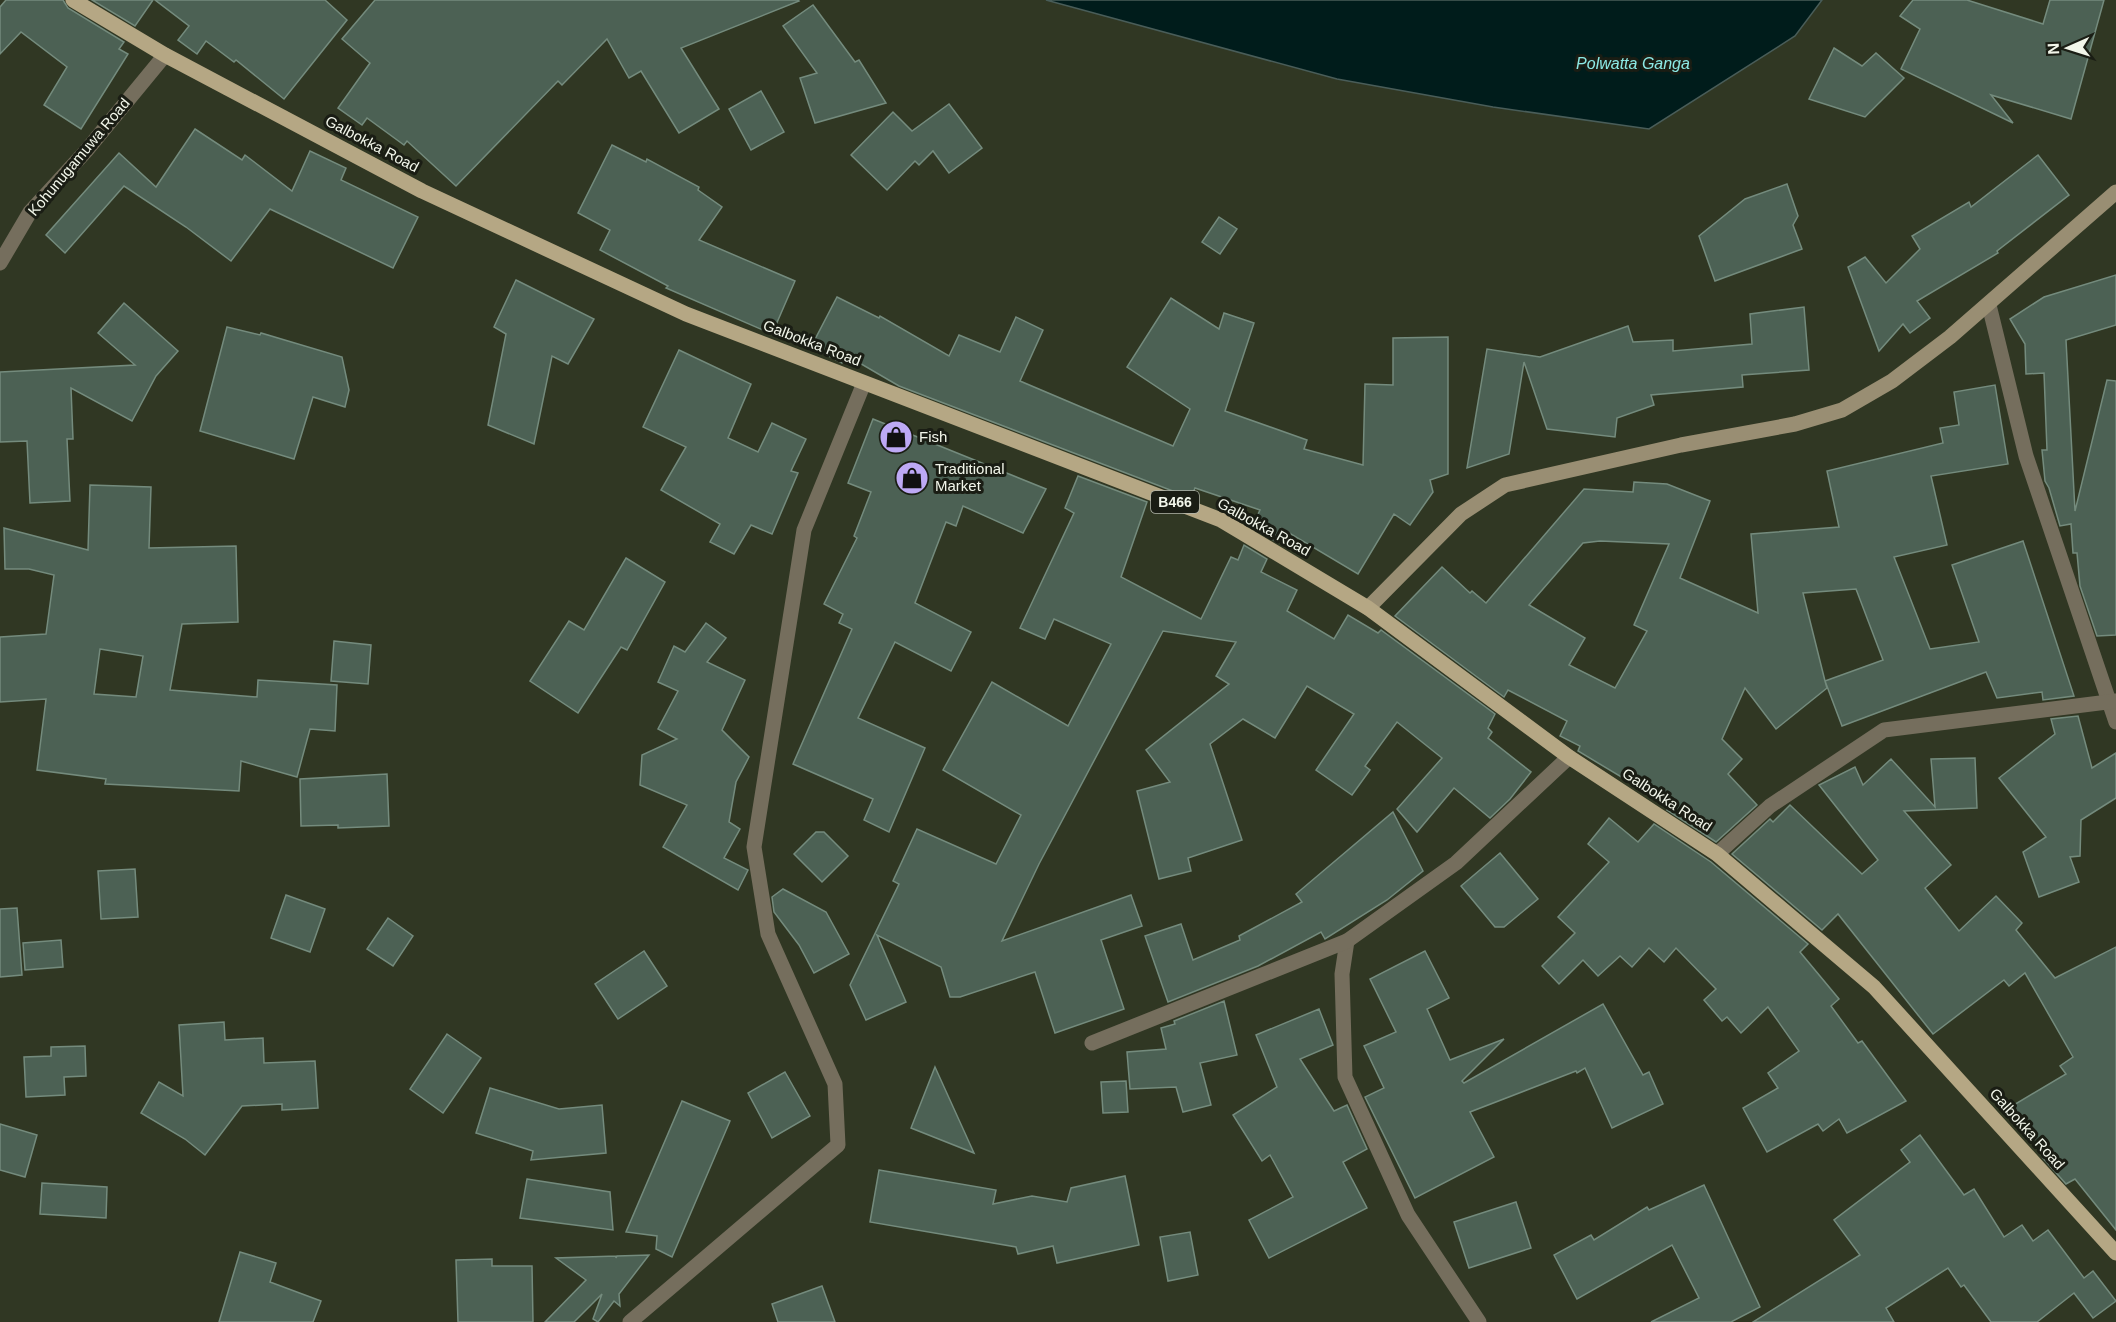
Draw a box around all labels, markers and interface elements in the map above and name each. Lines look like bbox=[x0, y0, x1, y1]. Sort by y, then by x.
north arrow bbox=[2038, 18, 2098, 78]
text: N bbox=[2045, 43, 2062, 55]
water label: Polwatta Ganga bbox=[1576, 55, 1690, 72]
street label: Kohunugamuwa Road bbox=[24, 94, 133, 219]
street label: Galbokka Road bbox=[323, 112, 422, 175]
street label: Galbokka Road bbox=[761, 316, 863, 369]
shop icon: Fish bbox=[878, 419, 914, 455]
place label: Fish bbox=[919, 428, 947, 445]
shop icon: Traditional Market bbox=[894, 460, 930, 496]
place label: Traditional Market bbox=[935, 460, 1004, 494]
road number: B466 bbox=[1151, 491, 1199, 513]
street label: Galbokka Road bbox=[1215, 494, 1314, 559]
street label: Galbokka Road bbox=[1619, 764, 1715, 835]
street label: Galbokka Road bbox=[1986, 1085, 2068, 1173]

